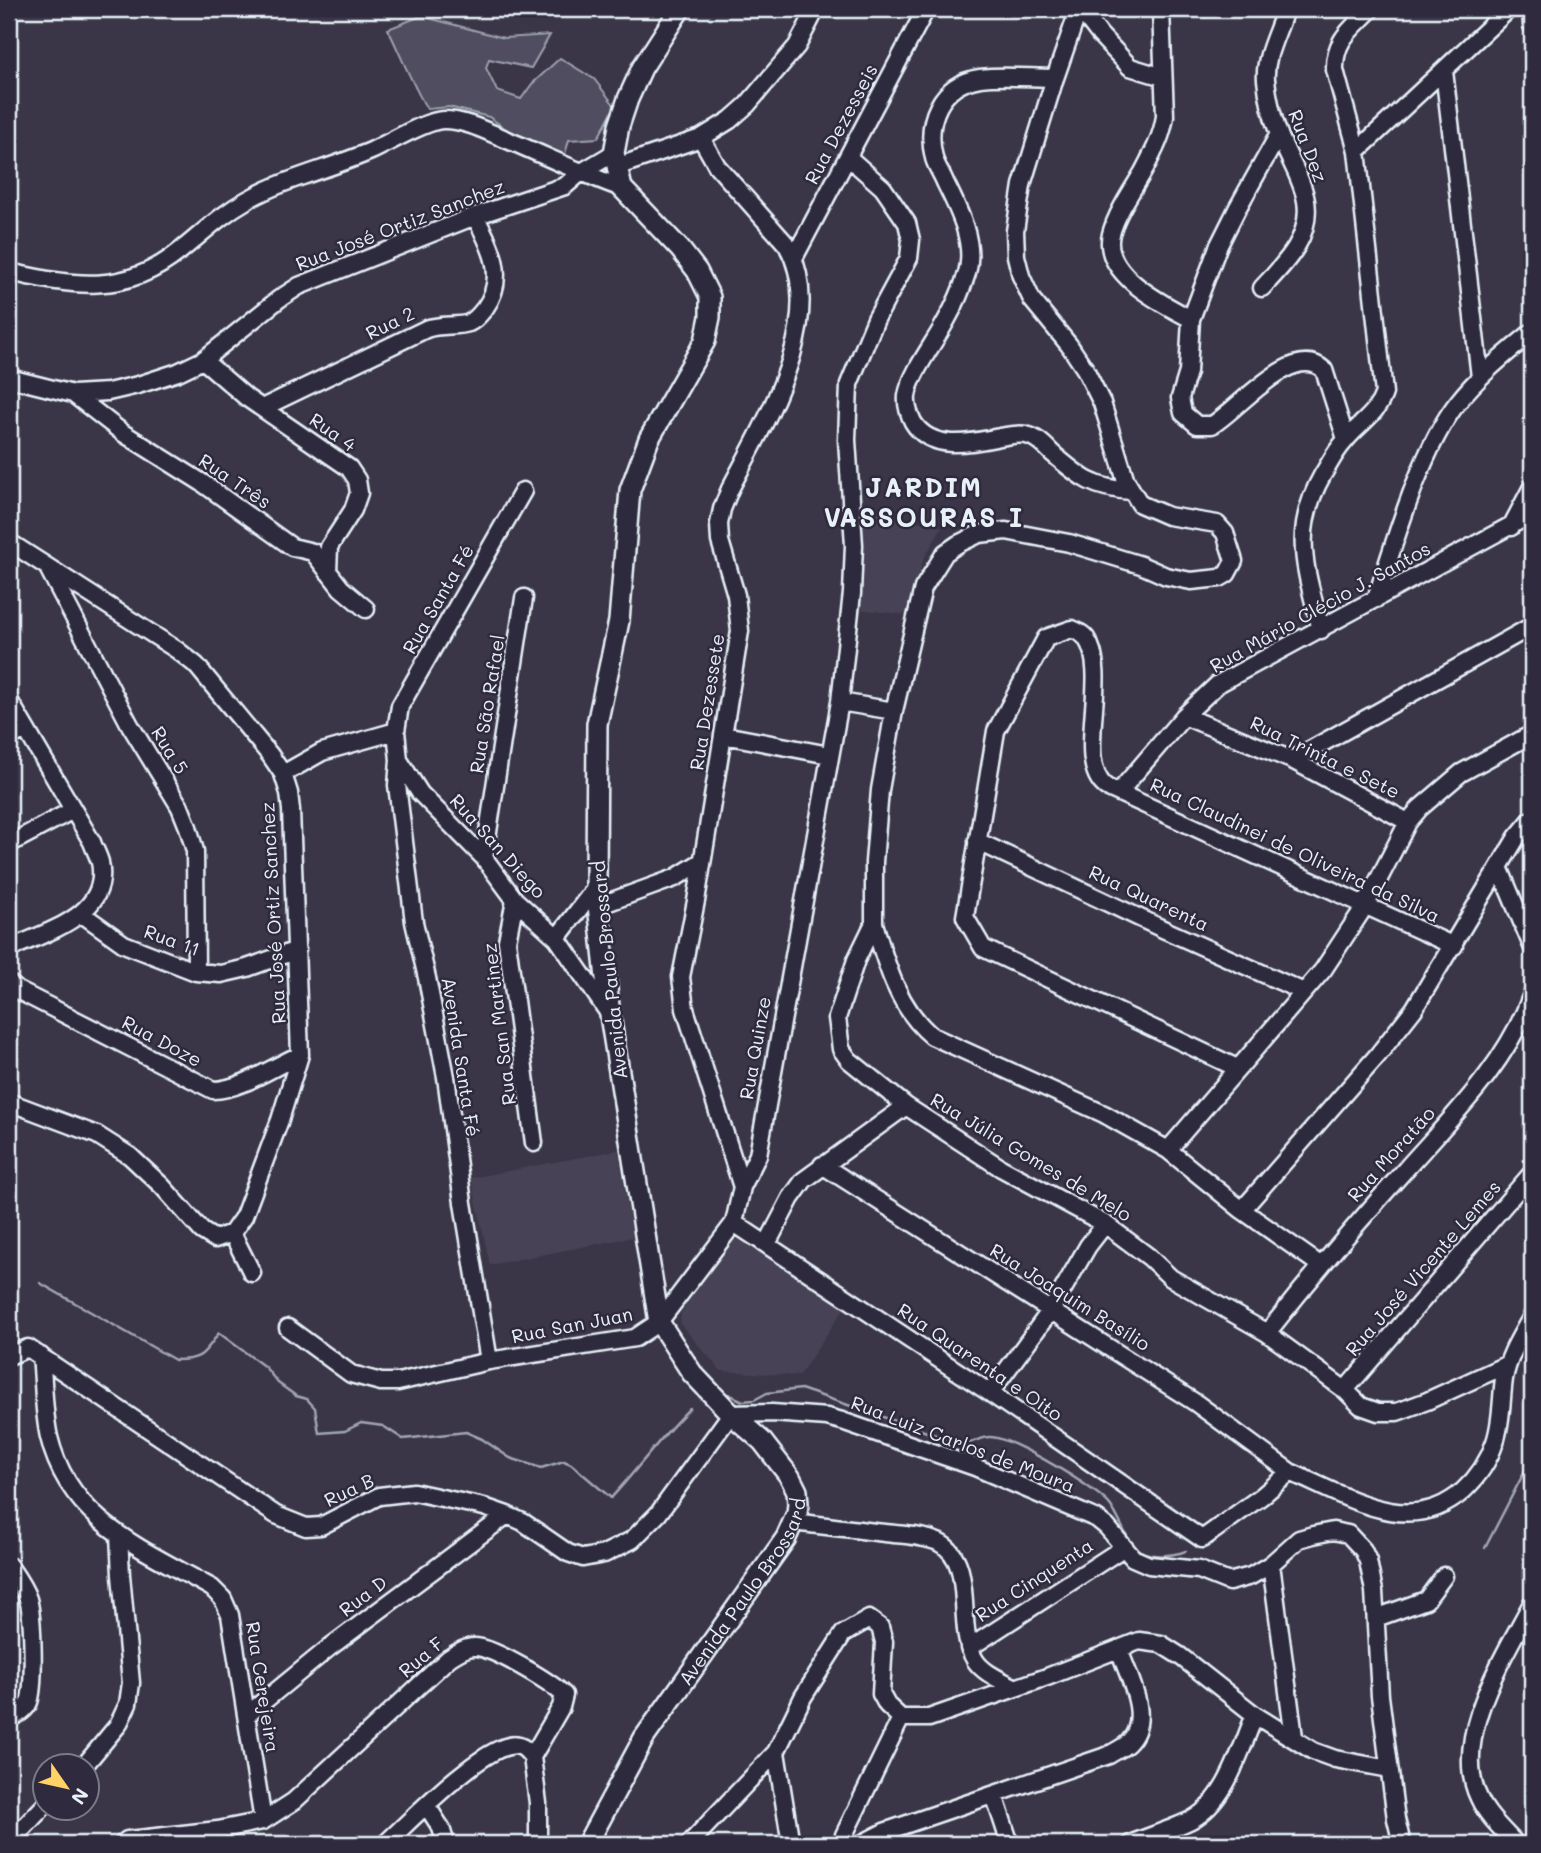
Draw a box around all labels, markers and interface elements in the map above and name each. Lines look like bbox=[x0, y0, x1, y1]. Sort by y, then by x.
street label: Rua Dezesseis bbox=[798, 59, 883, 188]
street label: Rua Dez bbox=[1283, 106, 1334, 186]
street label: Rua José Ortiz Sanchez bbox=[292, 173, 508, 276]
street label: Rua 2 bbox=[361, 300, 418, 345]
street label: Rua 4 bbox=[305, 407, 362, 457]
street label: Rua Três bbox=[194, 447, 276, 514]
district label: JARDIM VASSOURAS I bbox=[824, 470, 1024, 534]
street label: Rua Mário Clécio J. Santos bbox=[1205, 535, 1435, 678]
street label: Rua Santa Fé bbox=[396, 540, 479, 658]
street label: Rua Dezessete bbox=[683, 632, 730, 772]
street label: Rua São Rafael bbox=[463, 633, 510, 775]
street label: Rua Trinta e Sete bbox=[1246, 709, 1404, 804]
street label: Rua 5 bbox=[146, 721, 195, 778]
street label: Rua Claudinei de Oliveira da Silva bbox=[1146, 771, 1444, 928]
street label: Rua San Diego bbox=[445, 788, 552, 903]
street label: Rua José Ortiz Sanchez bbox=[254, 802, 291, 1025]
street label: Avenida Paulo Brossard bbox=[585, 859, 632, 1081]
street label: Rua Quarenta bbox=[1085, 859, 1213, 936]
street label: Rua 11 bbox=[141, 918, 203, 961]
street label: Rua San Martinez bbox=[476, 942, 521, 1107]
street label: Avenida Santa Fé bbox=[437, 975, 486, 1138]
street label: Rua Quinze bbox=[733, 994, 776, 1101]
street label: Rua Doze bbox=[118, 1009, 207, 1072]
street label: Rua Júlia Gomes de Melo bbox=[926, 1087, 1136, 1227]
street label: Rua Moratão bbox=[1341, 1101, 1440, 1207]
street label: Rua José Vicente Lemes bbox=[1339, 1175, 1506, 1361]
street label: Rua Joaquim Basílio bbox=[985, 1237, 1155, 1356]
street label: Rua Quarenta e Oito bbox=[893, 1297, 1068, 1426]
street label: Rua San Juan bbox=[509, 1301, 635, 1348]
street label: Rua Luiz Carlos de Moura bbox=[848, 1389, 1079, 1498]
street label: Rua B bbox=[320, 1467, 378, 1512]
street label: Avenida Paulo Brossard bbox=[673, 1497, 811, 1690]
street label: Rua Cinquenta bbox=[970, 1532, 1097, 1627]
street label: Rua D bbox=[334, 1570, 392, 1622]
street label: Rua Cerejeira bbox=[241, 1620, 286, 1754]
street label: Rua F bbox=[393, 1630, 449, 1683]
north arrow bbox=[32, 1752, 102, 1822]
text: N bbox=[66, 1784, 95, 1810]

